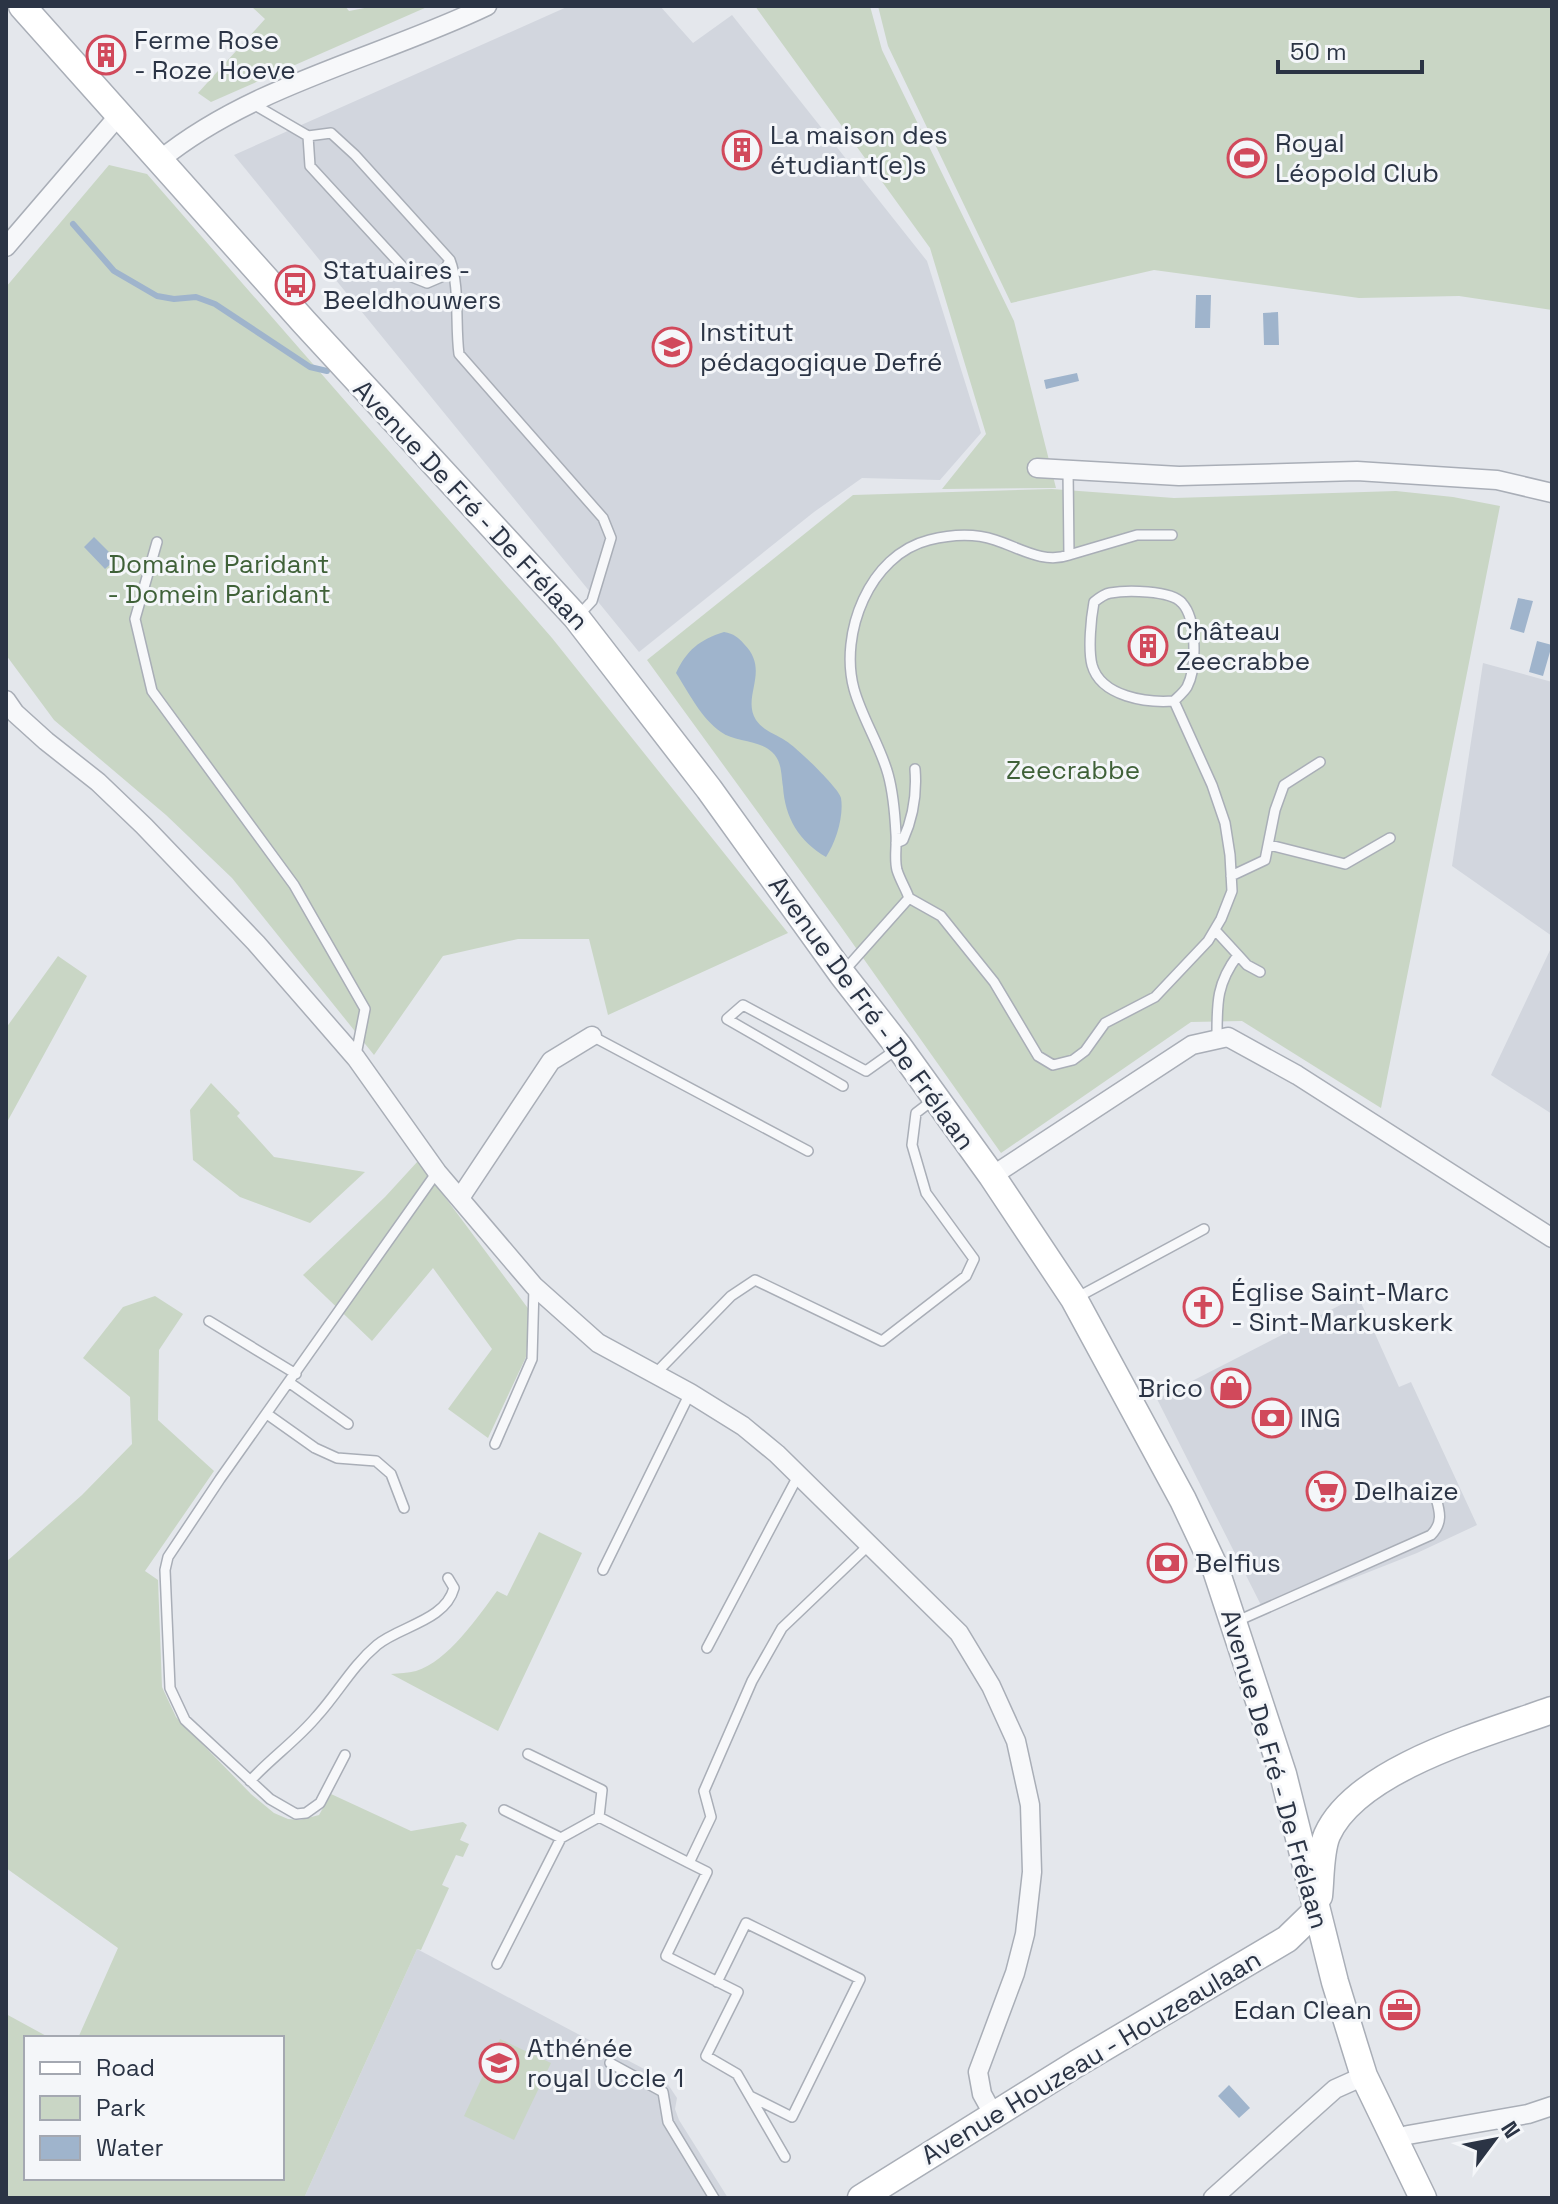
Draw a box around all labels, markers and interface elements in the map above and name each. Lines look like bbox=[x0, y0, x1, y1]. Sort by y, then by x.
place label: Ferme Rose - Roze Hoeve bbox=[134, 23, 296, 87]
scale bar bbox=[1278, 24, 1422, 74]
building icon: Ferme Rose - Roze Hoeve bbox=[85, 34, 127, 76]
text: 50 m bbox=[1290, 36, 1347, 67]
place label: La maison des étudiant(e)s bbox=[770, 118, 948, 182]
place label: Royal Léopold Club bbox=[1275, 126, 1439, 190]
building icon: La maison des étudiant(e)s bbox=[721, 129, 763, 171]
sports icon: Royal Léopold Club bbox=[1226, 137, 1268, 179]
place label: Statuaires - Beeldhouwers bbox=[323, 253, 501, 317]
bus stop icon: Statuaires - Beeldhouwers bbox=[274, 264, 316, 306]
place label: Institut pédagogique Defré bbox=[700, 315, 942, 379]
school or university icon: Institut pédagogique Defré bbox=[651, 326, 693, 368]
street label: Avenue De Fré - De Frélaan bbox=[346, 373, 596, 637]
park label: Domaine Paridant - Domein Paridant bbox=[107, 547, 331, 611]
place label: Château Zeecrabbe bbox=[1176, 614, 1310, 678]
building icon: Château Zeecrabbe bbox=[1127, 625, 1169, 667]
park label: Zeecrabbe bbox=[1006, 753, 1140, 787]
street label: Avenue De Fré - De Frélaan bbox=[761, 869, 983, 1157]
place label: Église Saint-Marc - Sint-Markuskerk bbox=[1231, 1275, 1453, 1339]
church icon: Église Saint-Marc - Sint-Markuskerk bbox=[1182, 1286, 1224, 1328]
shop icon: Brico bbox=[1210, 1367, 1252, 1409]
place label: Brico bbox=[1138, 1371, 1203, 1405]
bank icon: ING bbox=[1251, 1397, 1293, 1439]
place label: ING bbox=[1300, 1401, 1341, 1435]
supermarket icon: Delhaize bbox=[1305, 1470, 1347, 1512]
place label: Delhaize bbox=[1354, 1474, 1459, 1508]
bank icon: Belfius bbox=[1146, 1542, 1188, 1584]
place label: Belfius bbox=[1195, 1546, 1281, 1580]
street label: Avenue De Fré - De Frélaan bbox=[1213, 1605, 1337, 1933]
street label: Avenue Houzeau - Houzeaulaan bbox=[915, 1942, 1267, 2172]
office icon: Edan Clean bbox=[1379, 1989, 1421, 2031]
place label: Edan Clean bbox=[1234, 1993, 1372, 2027]
place label: Athénée royal Uccle 1 bbox=[527, 2031, 684, 2095]
legend bbox=[24, 2036, 284, 2180]
school or university icon: Athénée royal Uccle 1 bbox=[478, 2042, 520, 2084]
text: Road bbox=[96, 2052, 155, 2083]
text: Park bbox=[96, 2092, 146, 2123]
north arrow bbox=[1454, 2100, 1534, 2180]
text: N bbox=[1495, 2116, 1527, 2143]
text: Water bbox=[96, 2132, 164, 2163]

